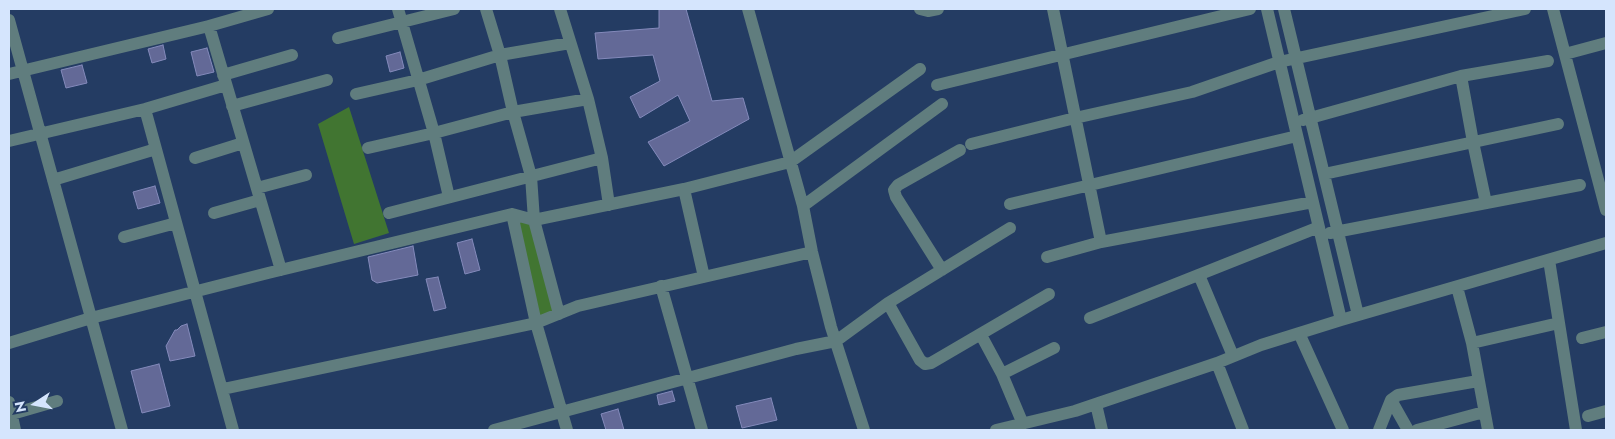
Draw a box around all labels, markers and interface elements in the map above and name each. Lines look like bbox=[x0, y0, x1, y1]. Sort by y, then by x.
north arrow bbox=[10, 379, 60, 429]
text: N bbox=[9, 399, 31, 414]

